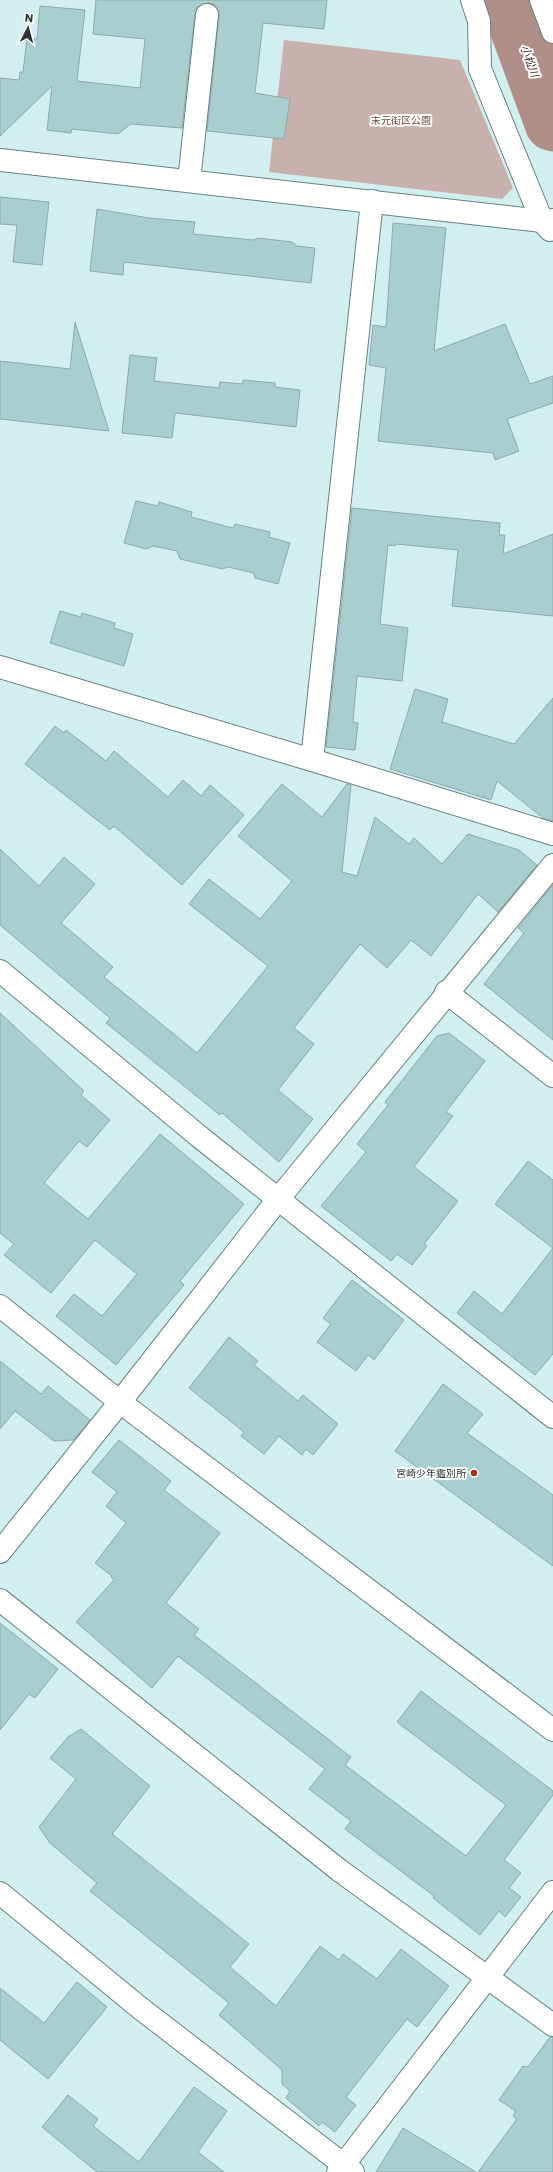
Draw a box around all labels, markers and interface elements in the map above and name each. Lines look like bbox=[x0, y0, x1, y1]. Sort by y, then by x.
north arrow bbox=[8, 8, 48, 48]
text: N bbox=[24, 10, 34, 26]
water label: 小松川 bbox=[517, 43, 544, 80]
park label: 末元街区公園 bbox=[371, 113, 431, 128]
place label: 宮崎少年鑑別所 bbox=[396, 1466, 466, 1481]
marker: 宮崎少年鑑別所 bbox=[469, 1468, 479, 1478]

